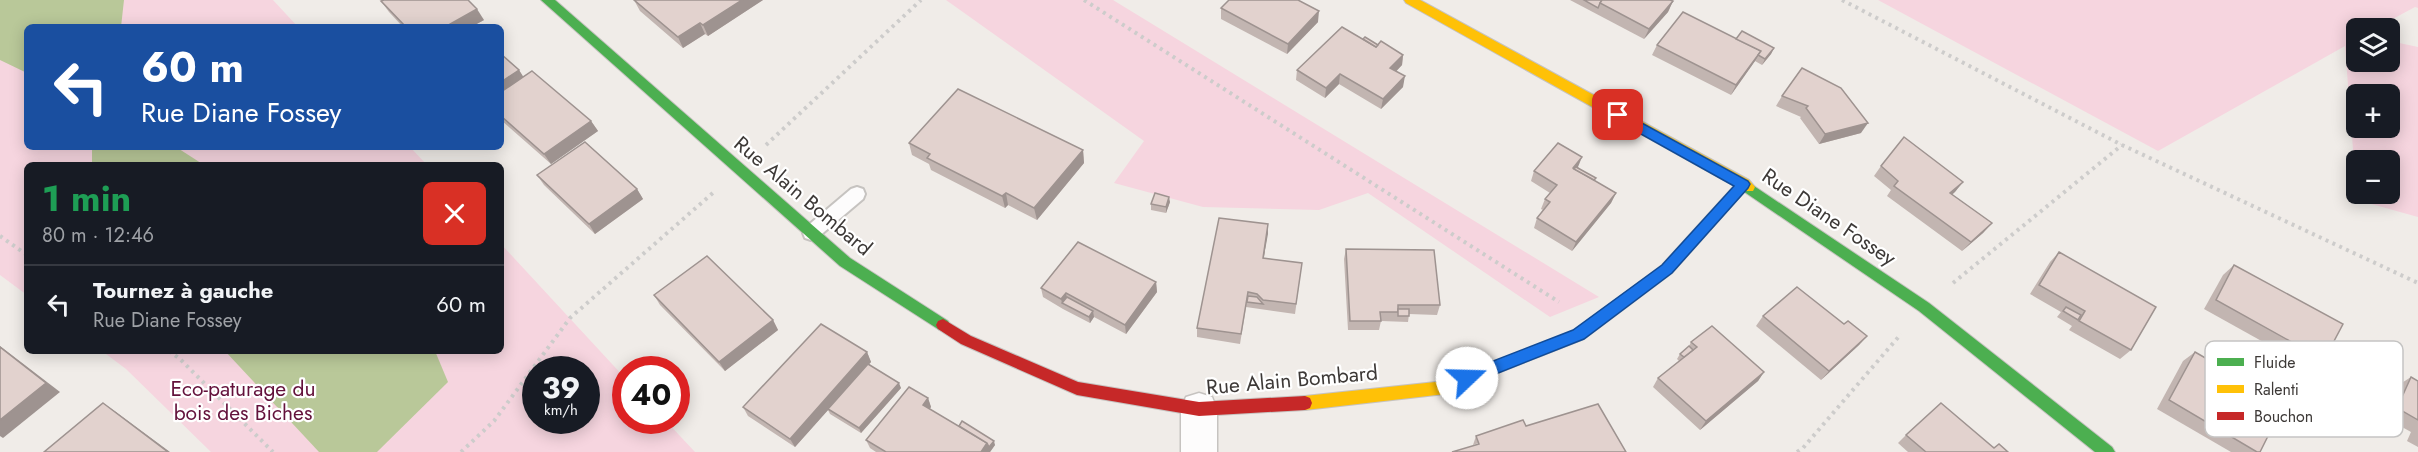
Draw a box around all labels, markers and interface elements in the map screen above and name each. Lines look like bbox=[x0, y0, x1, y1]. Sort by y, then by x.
map controls bbox=[2346, 18, 2400, 204]
button: layers bbox=[2346, 18, 2400, 72]
text: 60 m bbox=[141, 37, 244, 98]
icon: left bbox=[42, 48, 120, 126]
button: + bbox=[2346, 84, 2400, 138]
pin bbox=[1592, 89, 1643, 140]
text: Rue Diane Fossey bbox=[141, 93, 341, 132]
icon: arrive bbox=[1601, 98, 1634, 131]
street label: Rue Alain Bombard bbox=[727, 129, 879, 263]
button: − bbox=[2346, 150, 2400, 204]
street label: Rue Diane Fossey bbox=[1756, 161, 1903, 273]
text: 1 min bbox=[42, 172, 131, 224]
button: close bbox=[423, 182, 486, 245]
text: 80 m · 12:46 bbox=[42, 221, 154, 250]
text: Tournez à gauche bbox=[93, 274, 273, 306]
icon: left bbox=[42, 288, 75, 321]
text: 60 m bbox=[436, 288, 486, 320]
text: Rue Diane Fossey bbox=[93, 306, 241, 335]
legend bbox=[2205, 341, 2403, 437]
position arrow bbox=[1435, 346, 1499, 410]
text: Fluide bbox=[2254, 351, 2296, 374]
speed limit sign: 40 bbox=[612, 356, 690, 434]
street label: Rue Alain Bombard bbox=[1205, 358, 1379, 402]
text: 39 bbox=[542, 366, 580, 409]
park label: Eco-paturage du bois des Biches bbox=[171, 374, 315, 428]
text: Ralenti bbox=[2254, 378, 2299, 401]
text: km/h bbox=[544, 399, 578, 421]
text: Bouchon bbox=[2254, 405, 2313, 428]

